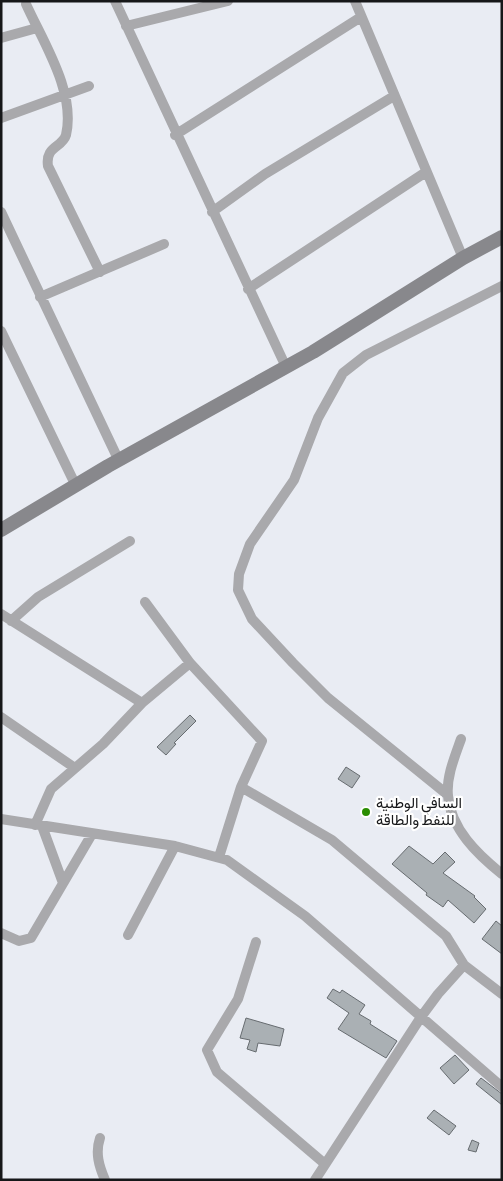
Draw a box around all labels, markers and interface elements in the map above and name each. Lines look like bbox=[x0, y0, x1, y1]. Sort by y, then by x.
place label: السافي الوطنية للنفط والطاقة bbox=[376, 796, 462, 829]
marker: السافي الوطنية للنفط والطاقة bbox=[360, 806, 372, 818]

